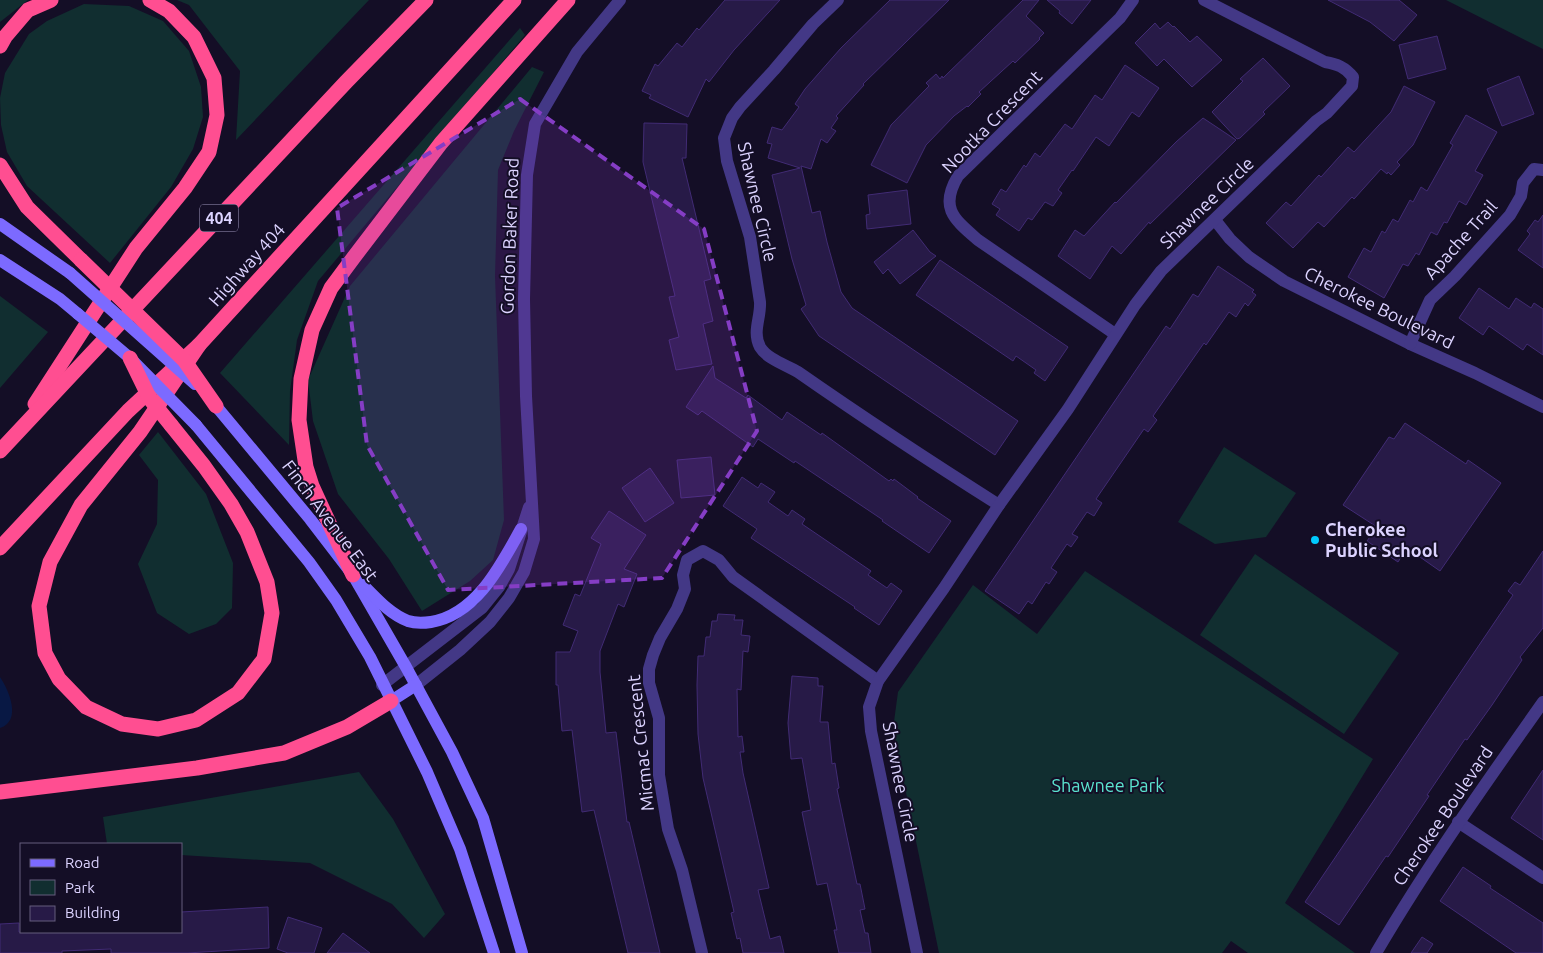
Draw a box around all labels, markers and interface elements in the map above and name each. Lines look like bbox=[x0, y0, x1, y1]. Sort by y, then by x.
street label: Nootka Crescent bbox=[937, 66, 1045, 177]
street label: Shawnee Circle bbox=[734, 140, 781, 264]
street label: Shawnee Circle bbox=[1155, 153, 1257, 252]
street label: Gordon Baker Road bbox=[496, 157, 522, 315]
street label: Apache Trail bbox=[1420, 196, 1501, 283]
road number: 404 bbox=[200, 204, 238, 232]
street label: Highway 404 bbox=[204, 219, 288, 310]
street label: Cherokee Boulevard bbox=[1302, 262, 1457, 352]
street label: Finch Avenue East bbox=[279, 456, 383, 585]
place label: Cherokee Public School bbox=[1325, 519, 1439, 560]
marker: Cherokee Public School bbox=[1309, 534, 1321, 546]
street label: Micmac Crescent bbox=[623, 674, 657, 812]
street label: Shawnee Circle bbox=[879, 720, 922, 844]
street label: Cherokee Boulevard bbox=[1388, 742, 1496, 889]
park label: Shawnee Park bbox=[1052, 775, 1164, 795]
legend bbox=[20, 843, 182, 933]
text: Road bbox=[65, 854, 100, 871]
text: Park bbox=[65, 879, 95, 896]
text: Building bbox=[65, 904, 120, 921]

